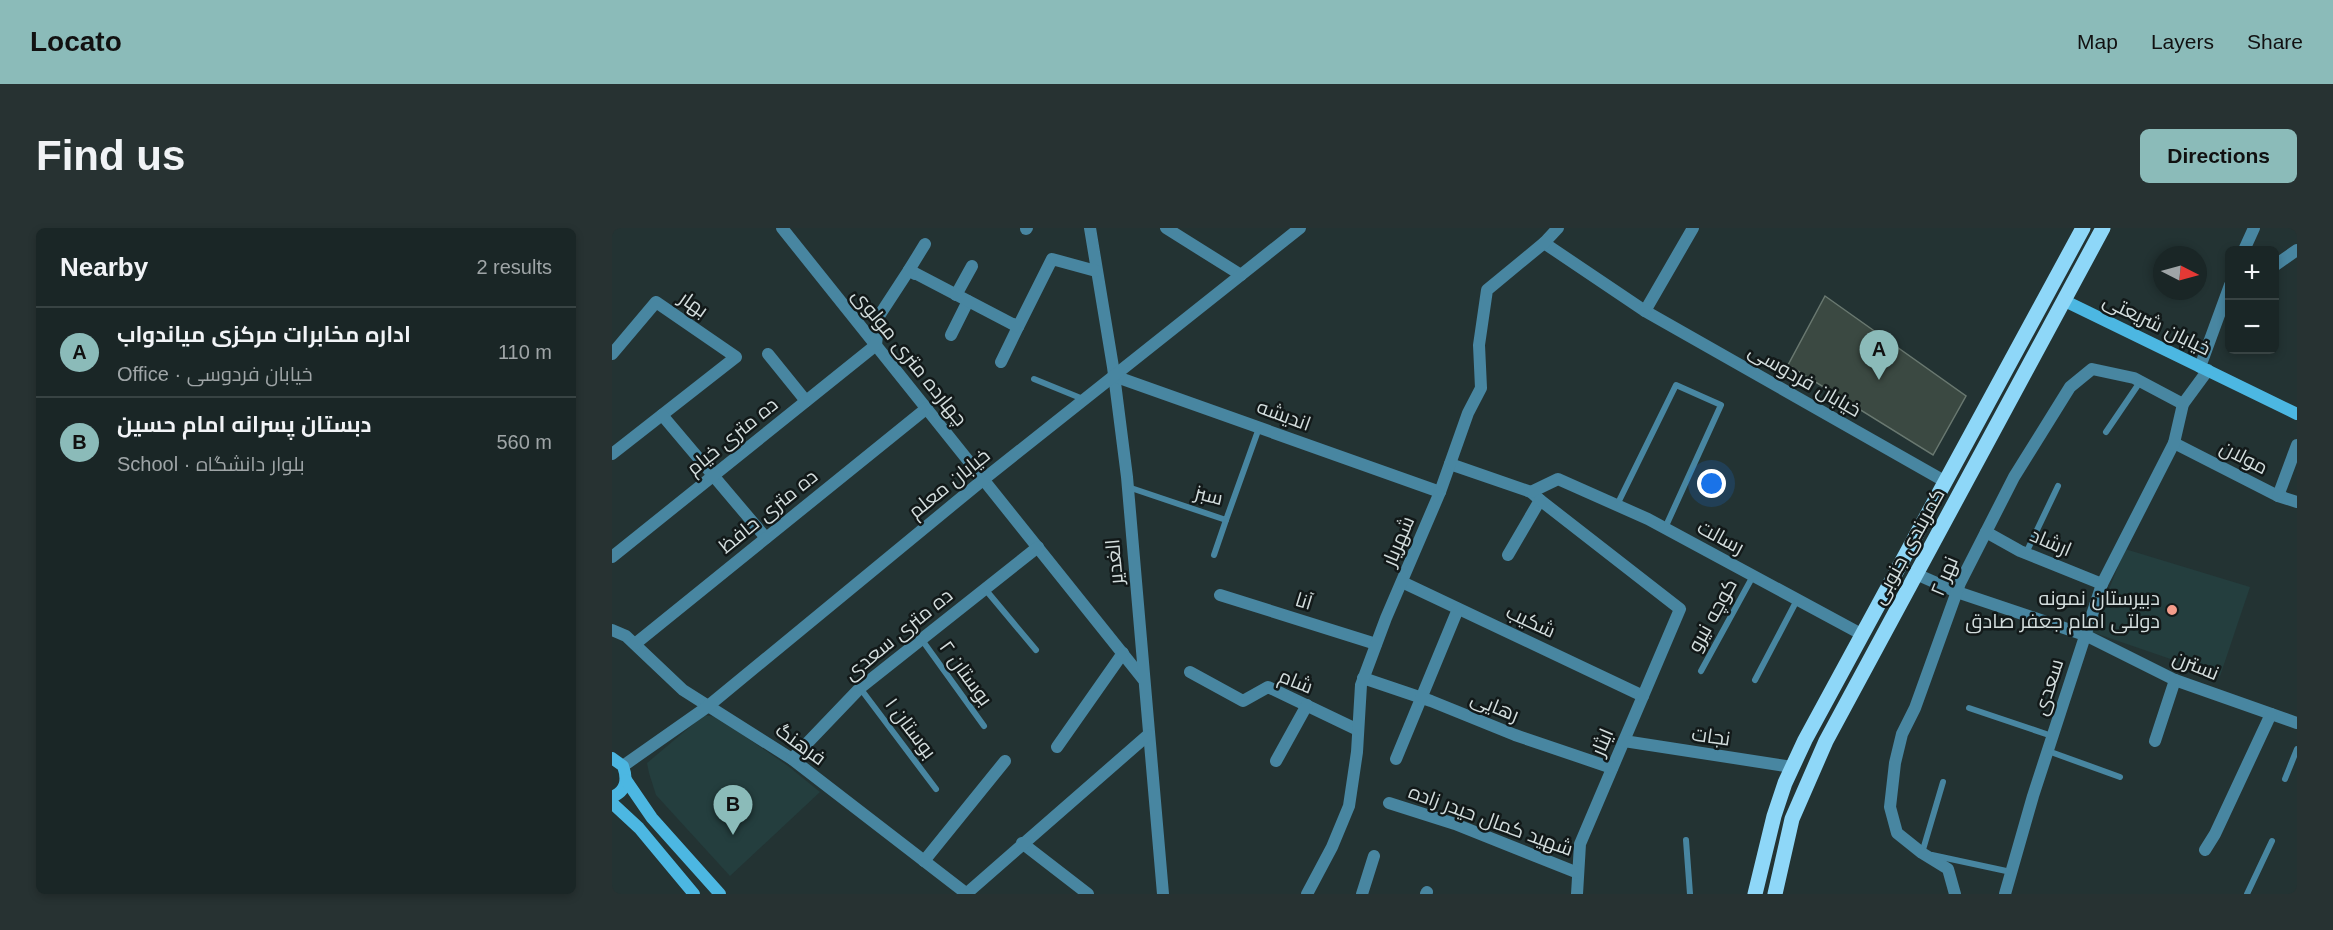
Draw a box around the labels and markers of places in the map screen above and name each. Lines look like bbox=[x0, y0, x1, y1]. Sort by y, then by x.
pin: A bbox=[1860, 330, 1898, 380]
place label: دبیرستان نمونه دولتی امام جعفر صادق bbox=[1965, 587, 2160, 635]
marker: دبیرستان نمونه دولتی امام جعفر صادق bbox=[2165, 603, 2179, 617]
pin: B bbox=[714, 786, 752, 835]

